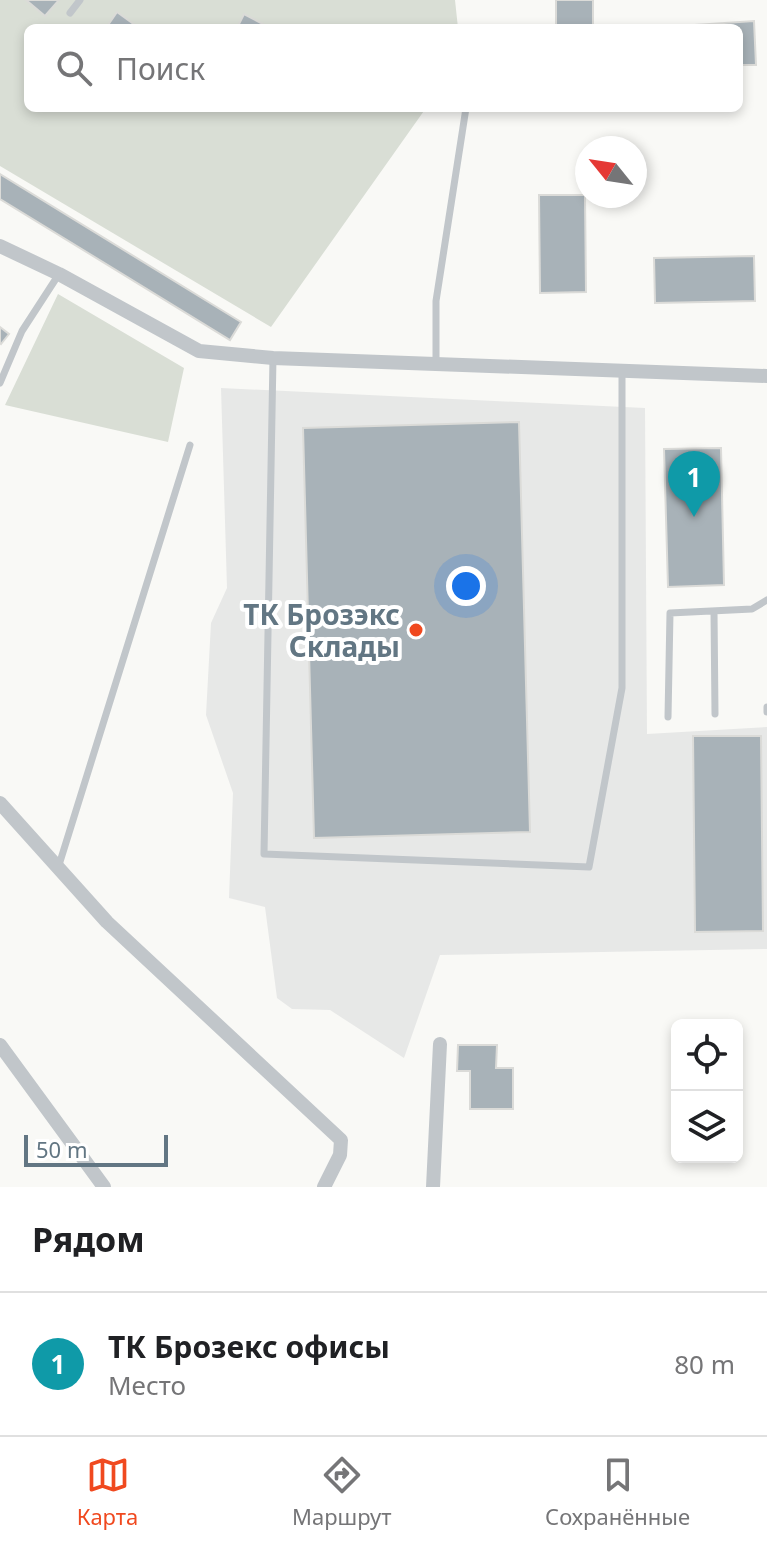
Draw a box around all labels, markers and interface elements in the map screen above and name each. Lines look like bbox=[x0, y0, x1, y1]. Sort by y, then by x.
search box bbox=[24, 24, 743, 112]
icon: search bbox=[52, 46, 96, 90]
text: Поиск bbox=[116, 48, 205, 89]
north arrow bbox=[575, 136, 647, 208]
pin: 1 bbox=[668, 451, 720, 517]
your location bbox=[446, 566, 486, 606]
place label: ТК Брозэкс Склады bbox=[243, 595, 400, 665]
marker: ТК Брозэкс Склады bbox=[407, 621, 425, 639]
map controls bbox=[671, 1019, 743, 1163]
button: locate bbox=[671, 1019, 743, 1091]
button: layers bbox=[671, 1091, 743, 1163]
scale bar bbox=[24, 1131, 168, 1167]
text: 50 m bbox=[36, 1134, 87, 1164]
text: Рядом bbox=[32, 1216, 145, 1262]
text: ТК Брозекс офисы bbox=[108, 1326, 390, 1367]
text: 1 bbox=[51, 1346, 65, 1382]
text: 80 m bbox=[674, 1346, 735, 1382]
text: Место bbox=[108, 1367, 186, 1403]
tab: Карта bbox=[77, 1453, 138, 1531]
tab: Маршрут bbox=[292, 1453, 391, 1531]
tab: Сохранённые bbox=[545, 1453, 690, 1531]

